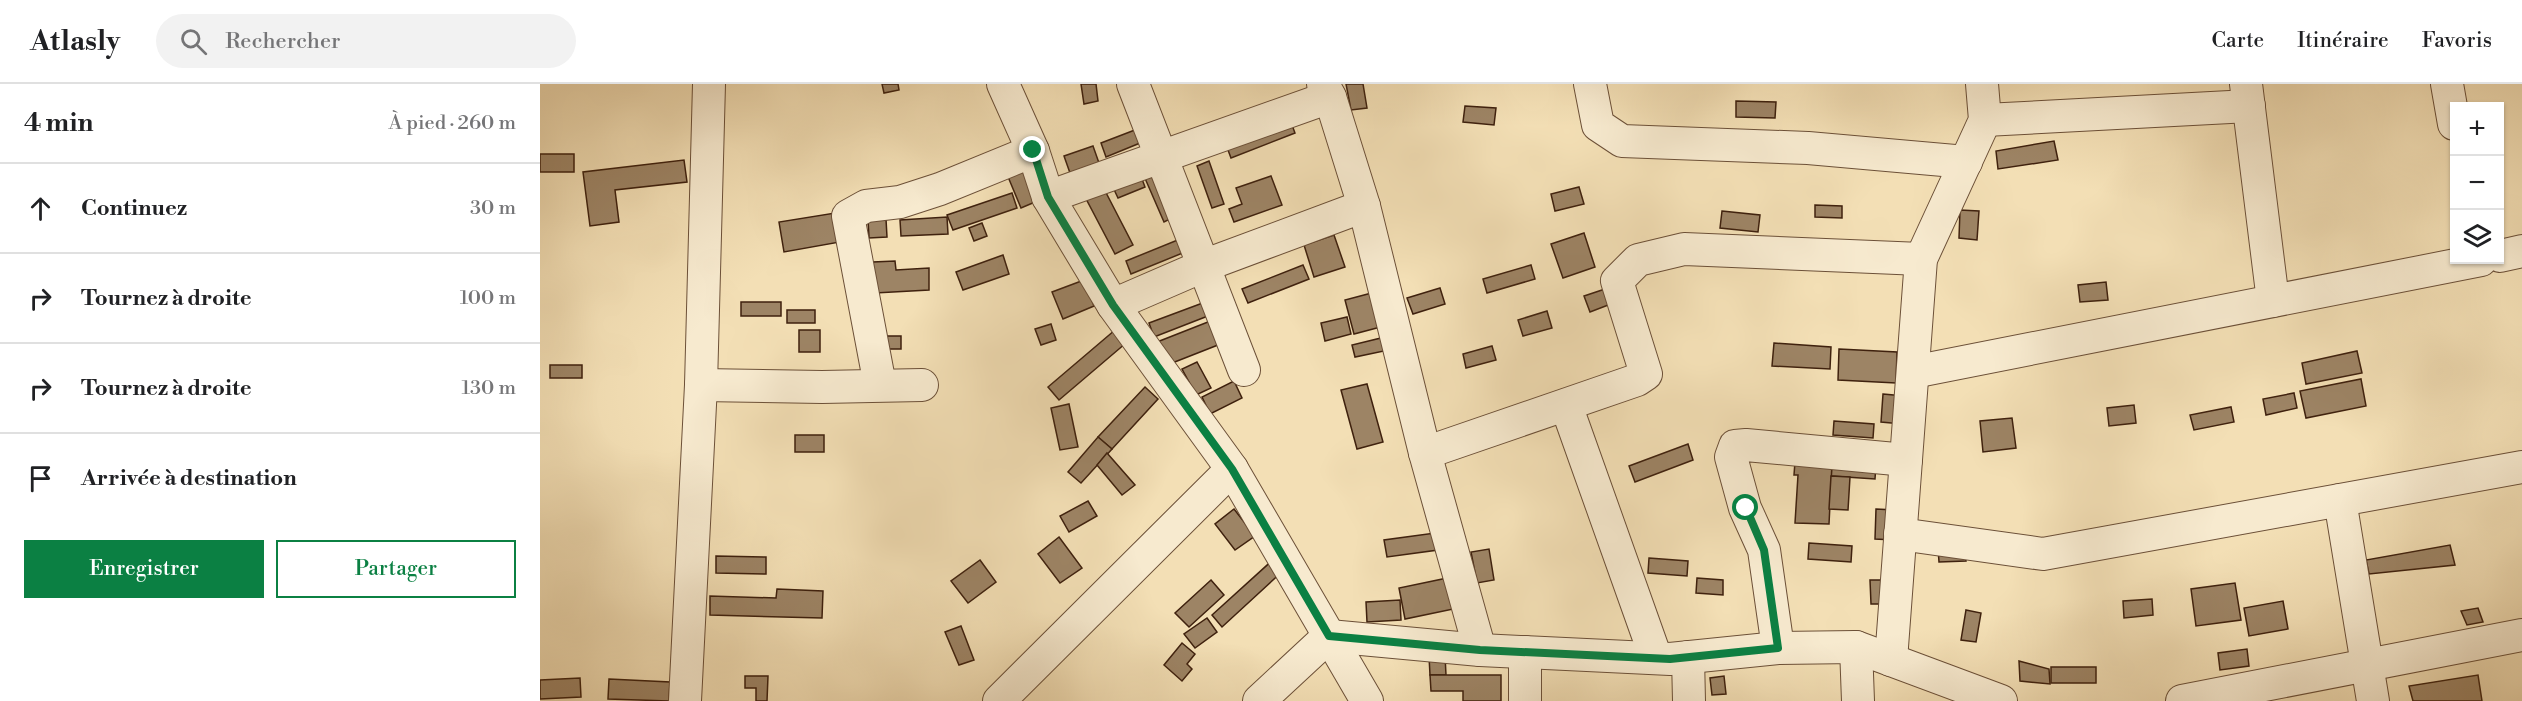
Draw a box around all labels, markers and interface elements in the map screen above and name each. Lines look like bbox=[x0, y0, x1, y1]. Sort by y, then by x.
search box bbox=[156, 14, 576, 68]
text: Atlasly bbox=[30, 24, 120, 59]
icon: search bbox=[177, 25, 210, 58]
text: Rechercher bbox=[225, 28, 341, 55]
text: Carte bbox=[2212, 28, 2264, 54]
text: Itinéraire bbox=[2297, 28, 2389, 54]
text: Favoris bbox=[2422, 28, 2492, 54]
map controls bbox=[2450, 102, 2504, 264]
button: + bbox=[2450, 102, 2504, 156]
text: 4 min bbox=[24, 107, 94, 139]
text: À pied · 260 m bbox=[389, 111, 516, 136]
route end bbox=[1019, 136, 1045, 162]
button: − bbox=[2450, 156, 2504, 210]
icon: ahead bbox=[24, 192, 57, 225]
text: Continuez bbox=[81, 195, 187, 222]
text: 30 m bbox=[470, 196, 516, 221]
button: layers bbox=[2450, 210, 2504, 264]
icon: right bbox=[24, 282, 57, 315]
text: Tournez à droite bbox=[81, 285, 252, 312]
text: 100 m bbox=[460, 286, 516, 311]
icon: right bbox=[24, 372, 57, 405]
text: Tournez à droite bbox=[81, 375, 252, 402]
text: 130 m bbox=[461, 376, 516, 401]
icon: arrive bbox=[24, 462, 57, 495]
text: Arrivée à destination bbox=[81, 465, 297, 492]
route start bbox=[1732, 494, 1758, 520]
button: Enregistrer bbox=[24, 540, 264, 598]
button: Partager bbox=[276, 540, 516, 598]

